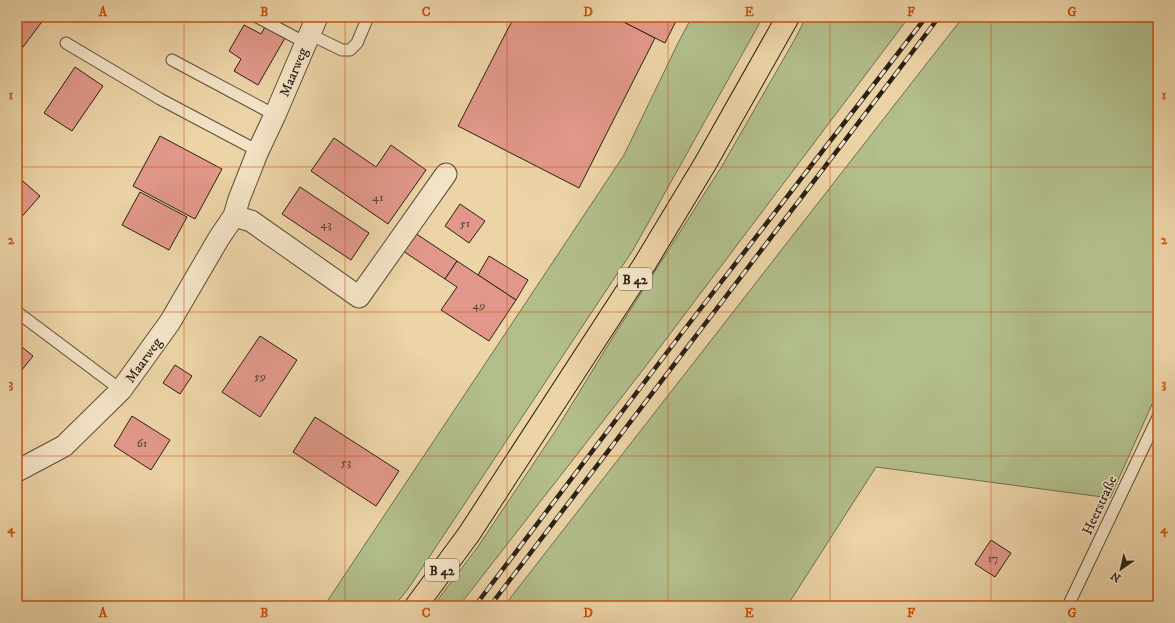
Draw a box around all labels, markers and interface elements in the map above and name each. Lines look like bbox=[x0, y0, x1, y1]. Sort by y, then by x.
text: A bbox=[98, 4, 108, 20]
text: B bbox=[260, 4, 268, 20]
text: C bbox=[422, 4, 431, 20]
text: D bbox=[583, 4, 593, 20]
text: E bbox=[744, 4, 754, 20]
text: F bbox=[907, 4, 916, 20]
text: G bbox=[1067, 4, 1077, 20]
street label: Maarweg bbox=[276, 45, 312, 100]
text: 1 bbox=[9, 87, 14, 103]
text: 1 bbox=[1162, 87, 1167, 103]
house number: 41 bbox=[372, 190, 384, 205]
house number: 51 bbox=[460, 216, 470, 231]
house number: 43 bbox=[320, 217, 332, 232]
text: 2 bbox=[8, 232, 15, 248]
text: 2 bbox=[1161, 232, 1168, 248]
road number: B 42 bbox=[618, 268, 652, 290]
house number: 49 bbox=[473, 298, 485, 313]
street label: Maarweg bbox=[121, 334, 166, 387]
house number: 59 bbox=[254, 369, 266, 384]
text: 3 bbox=[9, 376, 14, 392]
text: 3 bbox=[1162, 376, 1167, 392]
house number: 61 bbox=[137, 436, 147, 451]
house number: 53 bbox=[341, 455, 351, 470]
street label: Heerstraße bbox=[1078, 473, 1121, 538]
text: 4 bbox=[6, 521, 15, 538]
text: 4 bbox=[1159, 521, 1168, 538]
north arrow bbox=[1101, 549, 1141, 589]
house number: 17 bbox=[988, 551, 998, 566]
road number: B 42 bbox=[425, 559, 459, 581]
text: N bbox=[1108, 568, 1124, 585]
text: A bbox=[98, 605, 108, 621]
text: B bbox=[260, 605, 268, 621]
text: C bbox=[422, 605, 431, 621]
text: D bbox=[583, 605, 593, 621]
text: E bbox=[744, 605, 754, 621]
text: F bbox=[907, 605, 916, 621]
text: G bbox=[1067, 605, 1077, 621]

